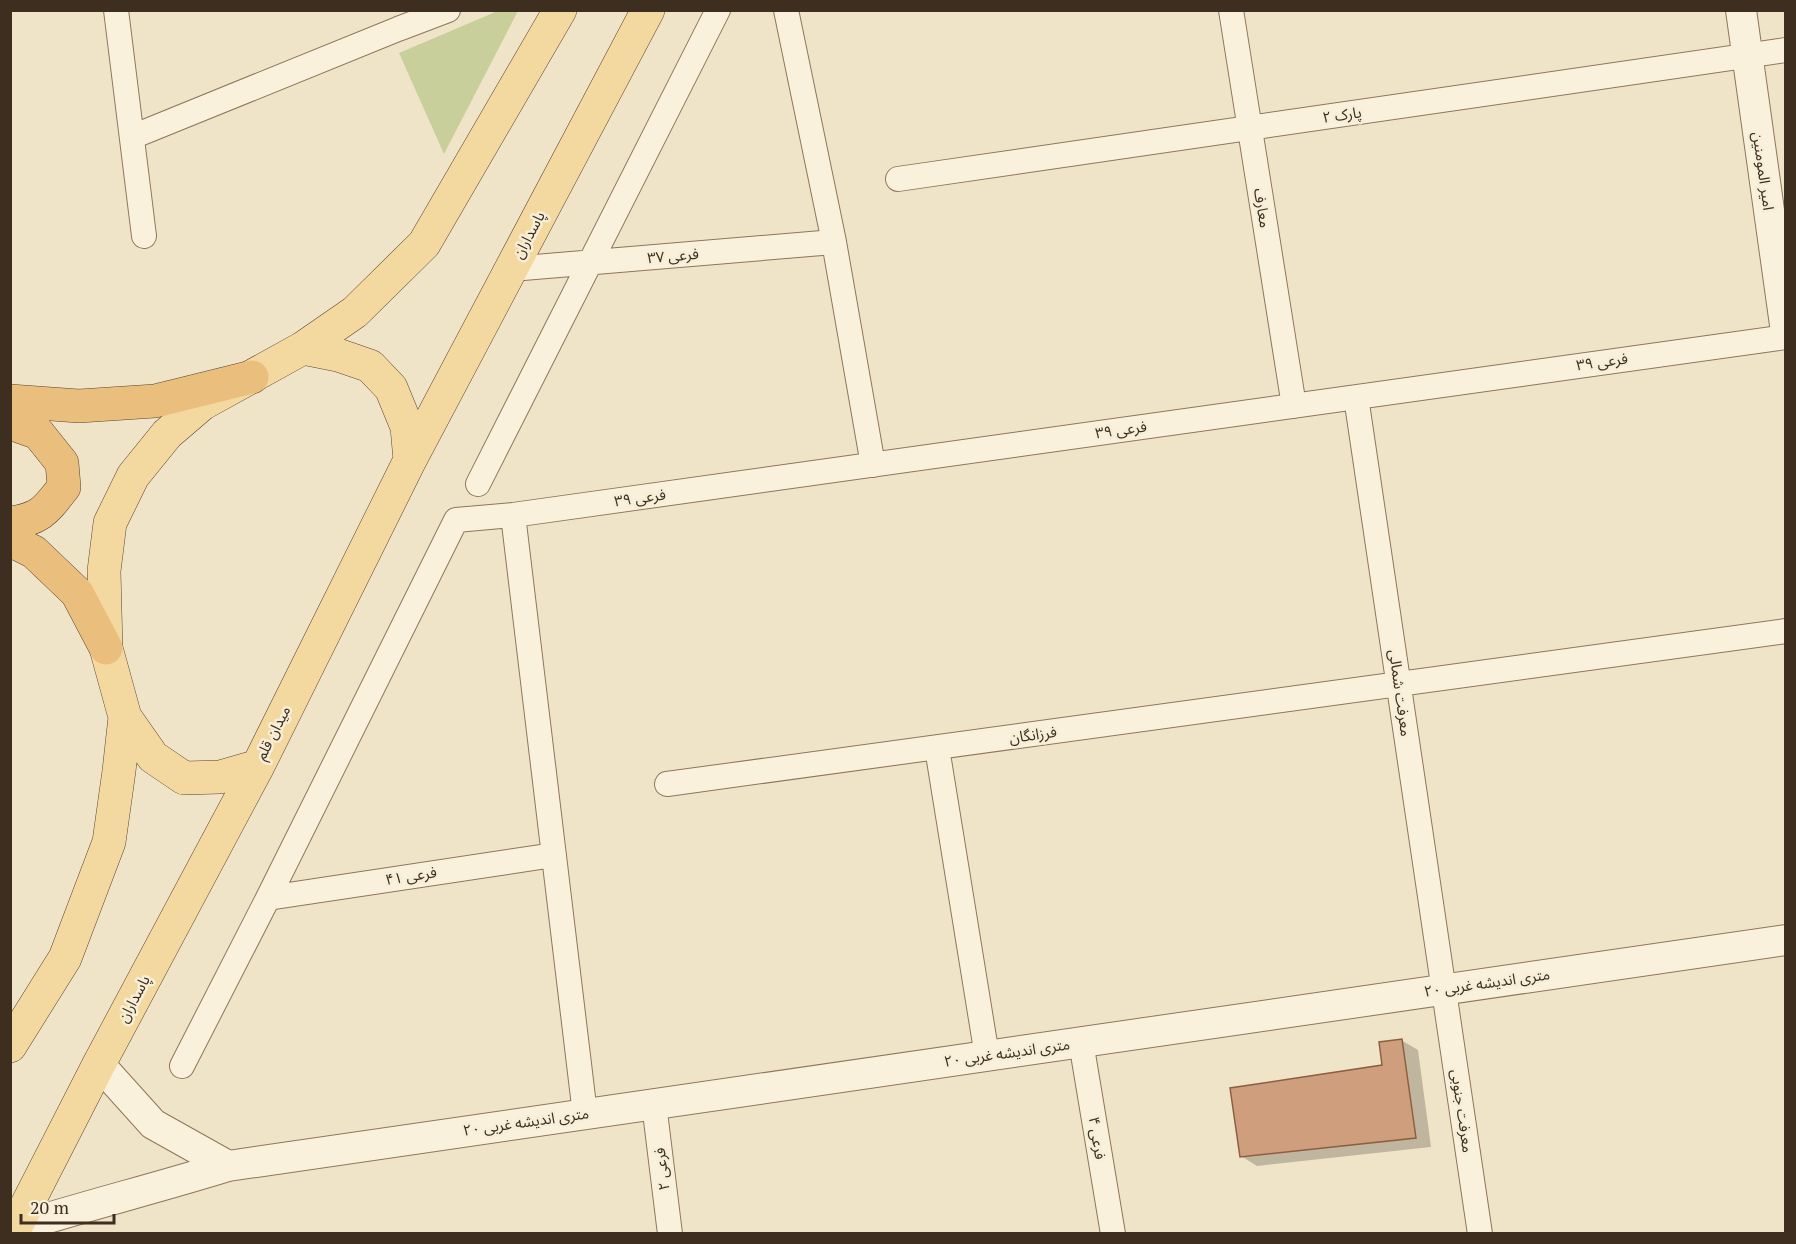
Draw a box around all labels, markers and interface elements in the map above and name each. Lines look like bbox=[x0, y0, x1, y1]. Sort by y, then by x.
street label: پارک ۲ bbox=[1321, 101, 1363, 128]
street label: امیر المومنین bbox=[1749, 130, 1779, 212]
street label: معارف bbox=[1250, 187, 1276, 229]
street label: پاسداران bbox=[507, 207, 550, 262]
street label: فرعی ۳۷ bbox=[646, 243, 700, 267]
street label: فرعی ۳۹ bbox=[1575, 347, 1629, 375]
street label: فرعی ۳۹ bbox=[1094, 415, 1148, 443]
street label: فرعی ۳۹ bbox=[613, 483, 667, 511]
street label: معرفت شمالی bbox=[1385, 648, 1417, 738]
street label: میدان قلم bbox=[250, 702, 296, 764]
street label: فرزانگان bbox=[1008, 721, 1058, 747]
street label: فرعی ۴۱ bbox=[384, 861, 438, 889]
street label: ۲۰ متری اندیشه غربی bbox=[1423, 963, 1551, 1001]
street label: پاسداران bbox=[112, 971, 155, 1026]
street label: ۲۰ متری اندیشه غربی bbox=[943, 1033, 1071, 1071]
street label: معرفت جنوبی bbox=[1447, 1068, 1479, 1154]
street label: ۲۰ متری اندیشه غربی bbox=[462, 1102, 590, 1140]
street label: فرعی ۴ bbox=[1085, 1115, 1111, 1161]
street label: فرعی ۲ bbox=[648, 1146, 674, 1192]
scale bar bbox=[21, 1187, 114, 1225]
text: 20 m bbox=[30, 1195, 70, 1219]

